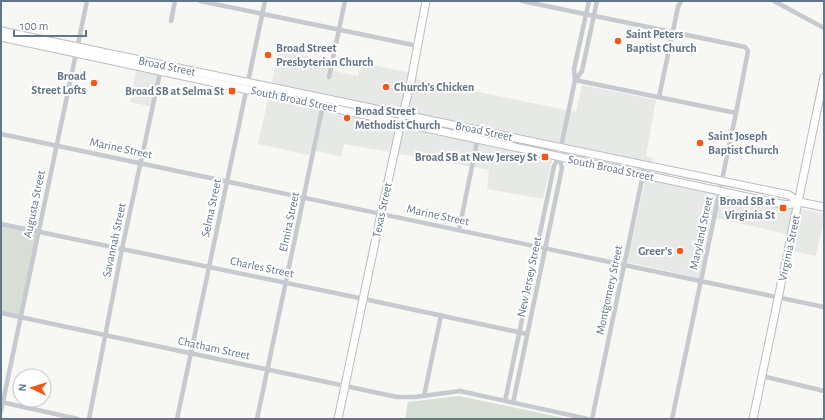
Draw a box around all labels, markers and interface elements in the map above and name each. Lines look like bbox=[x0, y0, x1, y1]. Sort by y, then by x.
scale bar bbox=[14, 12, 86, 38]
text: 100 m bbox=[20, 20, 48, 32]
place label: Saint Peters Baptist Church bbox=[626, 28, 697, 54]
marker: Saint Peters Baptist Church bbox=[613, 36, 623, 46]
place label: Broad Street Presbyterian Church bbox=[276, 42, 373, 69]
marker: Broad Street Presbyterian Church bbox=[263, 50, 273, 60]
street label: Broad Street bbox=[137, 54, 197, 78]
place label: Broad Street Lofts bbox=[31, 70, 87, 96]
marker: Broad Street Lofts bbox=[89, 78, 99, 88]
place label: Church's Chicken bbox=[394, 81, 474, 93]
marker: Church's Chicken bbox=[381, 82, 391, 92]
street label: South Broad Street bbox=[250, 84, 338, 114]
place label: Broad SB at Selma St bbox=[125, 85, 224, 97]
marker: Broad SB at Selma St bbox=[227, 86, 237, 96]
place label: Broad Street Methodist Church bbox=[355, 105, 440, 131]
marker: Broad Street Methodist Church bbox=[342, 113, 352, 123]
street label: Broad Street bbox=[454, 119, 514, 143]
place label: Saint Joseph Baptist Church bbox=[708, 130, 779, 156]
street label: Marine Street bbox=[89, 136, 153, 161]
marker: Saint Joseph Baptist Church bbox=[695, 138, 705, 148]
place label: Broad SB at New Jersey St bbox=[415, 151, 537, 164]
marker: Broad SB at New Jersey St bbox=[540, 152, 550, 162]
street label: South Broad Street bbox=[567, 153, 655, 183]
street label: Augusta Street bbox=[21, 169, 47, 239]
street label: Selma Street bbox=[199, 178, 223, 238]
street label: Texas Street bbox=[370, 181, 394, 239]
street label: Elmira Street bbox=[277, 191, 301, 253]
street label: Maryland Street bbox=[687, 195, 716, 271]
place label: Broad SB at Virginia St bbox=[720, 195, 775, 221]
street label: Savannah Street bbox=[100, 202, 128, 278]
street label: Marine Street bbox=[406, 203, 470, 228]
marker: Broad SB at Virginia St bbox=[778, 203, 788, 213]
street label: Virginia Street bbox=[776, 214, 802, 282]
street label: New Jersey Street bbox=[515, 236, 544, 318]
street label: Montgomery Street bbox=[594, 244, 625, 336]
place label: Greer's bbox=[638, 245, 672, 257]
marker: Greer's bbox=[675, 246, 685, 256]
street label: Charles Street bbox=[229, 254, 295, 280]
street label: Chatham Street bbox=[177, 335, 251, 362]
north arrow bbox=[12, 368, 52, 408]
text: N bbox=[17, 383, 28, 392]

